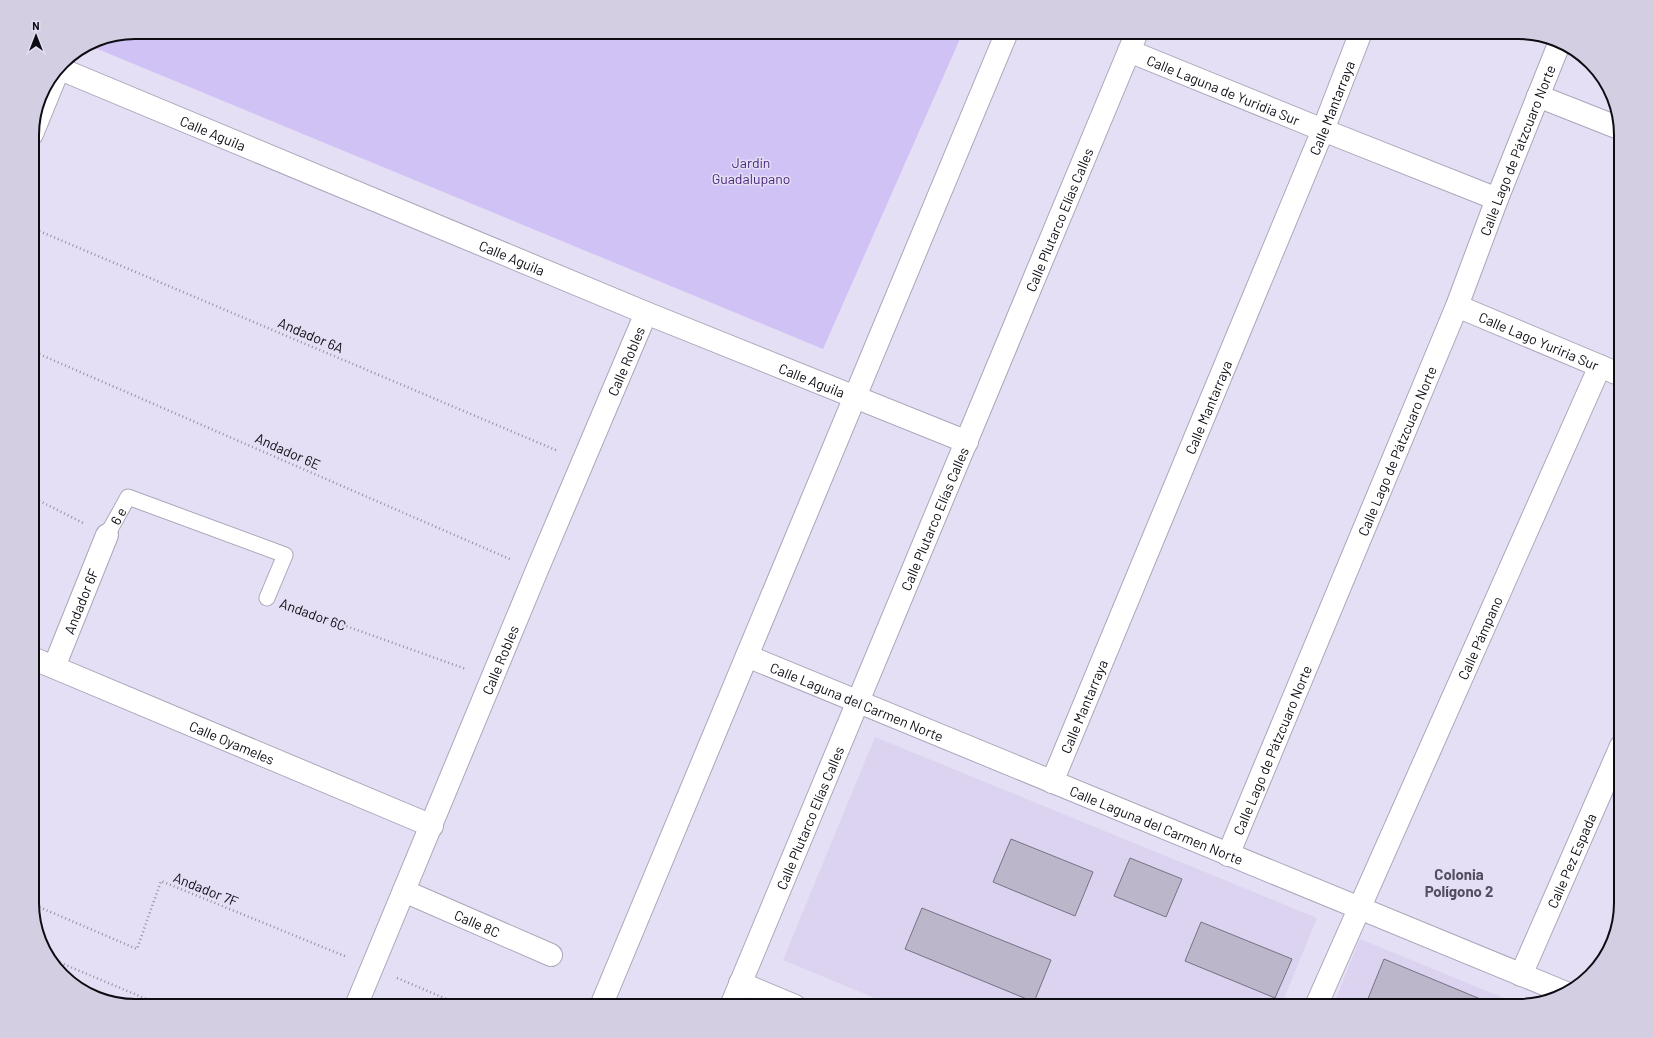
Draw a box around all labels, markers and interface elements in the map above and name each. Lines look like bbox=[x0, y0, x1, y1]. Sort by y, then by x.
north arrow bbox=[16, 16, 56, 56]
text: N bbox=[32, 19, 40, 32]
street label: Calle Laguna de Yuridia Sur bbox=[1144, 51, 1302, 128]
street label: Calle Mantarraya bbox=[1305, 58, 1358, 157]
street label: Calle Lago de Pátzcuaro Norte bbox=[1476, 62, 1558, 238]
street label: Calle Aguila bbox=[178, 111, 248, 154]
street label: Calle Plutarco Elías Calles bbox=[1021, 145, 1096, 294]
park label: Jardín Guadalupano bbox=[712, 154, 790, 187]
street label: Calle Aguila bbox=[477, 236, 548, 278]
street label: Calle Lago Yuriria Sur bbox=[1476, 308, 1602, 373]
street label: Andador 6A bbox=[276, 314, 347, 357]
street label: Calle Robles bbox=[603, 324, 648, 398]
street label: Calle Mantarraya bbox=[1181, 358, 1235, 457]
street label: Calle Aguila bbox=[777, 359, 848, 401]
street label: Calle Lago de Pátzcuaro Norte bbox=[1354, 363, 1440, 538]
street label: Andador 6E bbox=[253, 429, 323, 473]
street label: Calle Plutarco Elías Calles bbox=[897, 444, 972, 593]
street label: 6 e bbox=[106, 504, 129, 528]
street label: Andador 6F bbox=[60, 566, 101, 636]
street label: Calle Pámpano bbox=[1454, 593, 1505, 682]
street label: Andador 6C bbox=[277, 594, 349, 634]
street label: Calle Robles bbox=[478, 622, 522, 697]
street label: Calle Mantarraya bbox=[1056, 657, 1111, 756]
street label: Calle Laguna del Carmen Norte bbox=[768, 658, 946, 745]
street label: Calle Lago de Pátzcuaro Norte bbox=[1229, 662, 1315, 837]
street label: Calle Oyameles bbox=[187, 717, 277, 768]
street label: Calle Plutarco Elías Calles bbox=[772, 743, 847, 892]
street label: Calle Laguna del Carmen Norte bbox=[1067, 781, 1246, 868]
street label: Calle Pez Espada bbox=[1543, 810, 1599, 910]
district label: Colonia Polígono 2 bbox=[1425, 865, 1493, 900]
street label: Andador 7F bbox=[171, 868, 241, 910]
street label: Calle 8C bbox=[452, 906, 503, 940]

